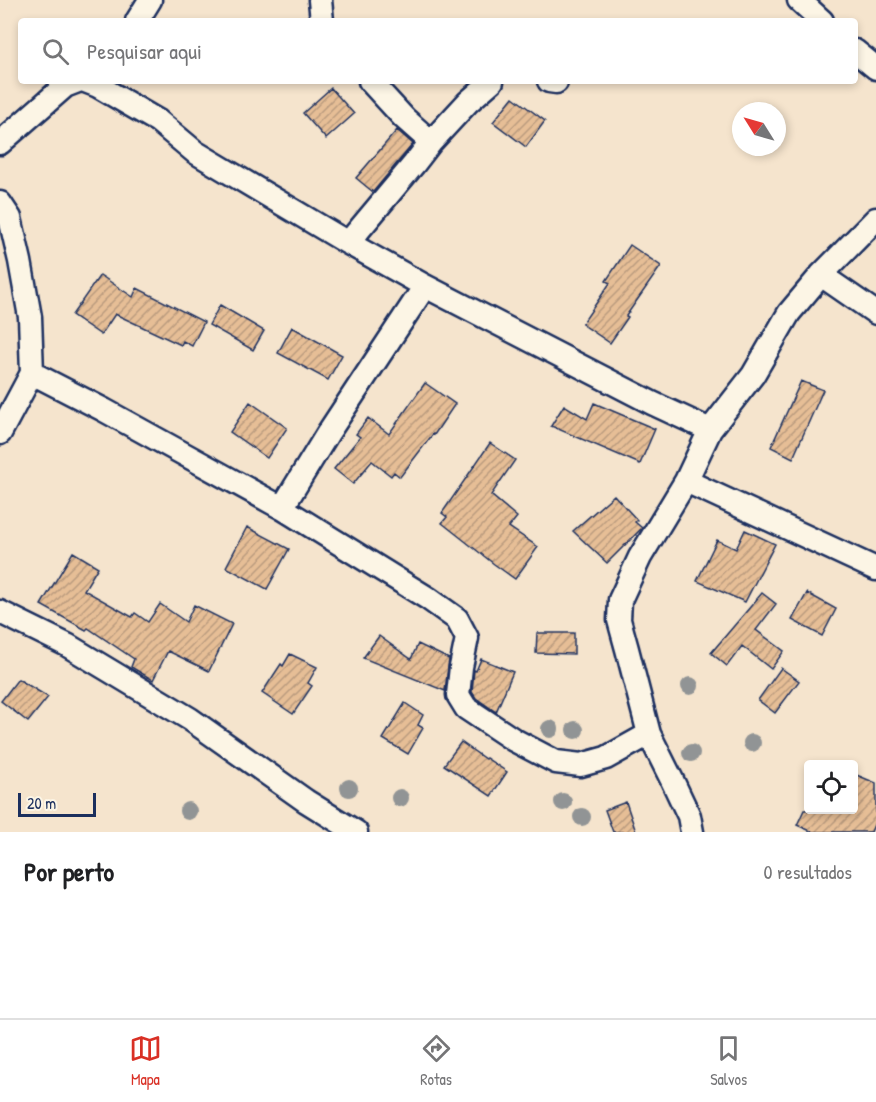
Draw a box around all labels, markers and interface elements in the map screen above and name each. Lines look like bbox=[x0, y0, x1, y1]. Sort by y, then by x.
search box bbox=[18, 18, 858, 84]
icon: search bbox=[39, 35, 72, 68]
text: Pesquisar aqui bbox=[87, 36, 202, 66]
north arrow bbox=[732, 102, 786, 156]
map controls bbox=[804, 760, 858, 814]
button: locate bbox=[804, 760, 858, 814]
scale bar bbox=[18, 790, 96, 818]
text: 20 m bbox=[27, 792, 56, 814]
text: Por perto bbox=[24, 854, 114, 889]
text: 0 resultados bbox=[763, 858, 852, 885]
tab: Mapa bbox=[129, 1032, 162, 1090]
tab: Rotas bbox=[420, 1032, 453, 1090]
tab: Salvos bbox=[710, 1032, 747, 1090]

